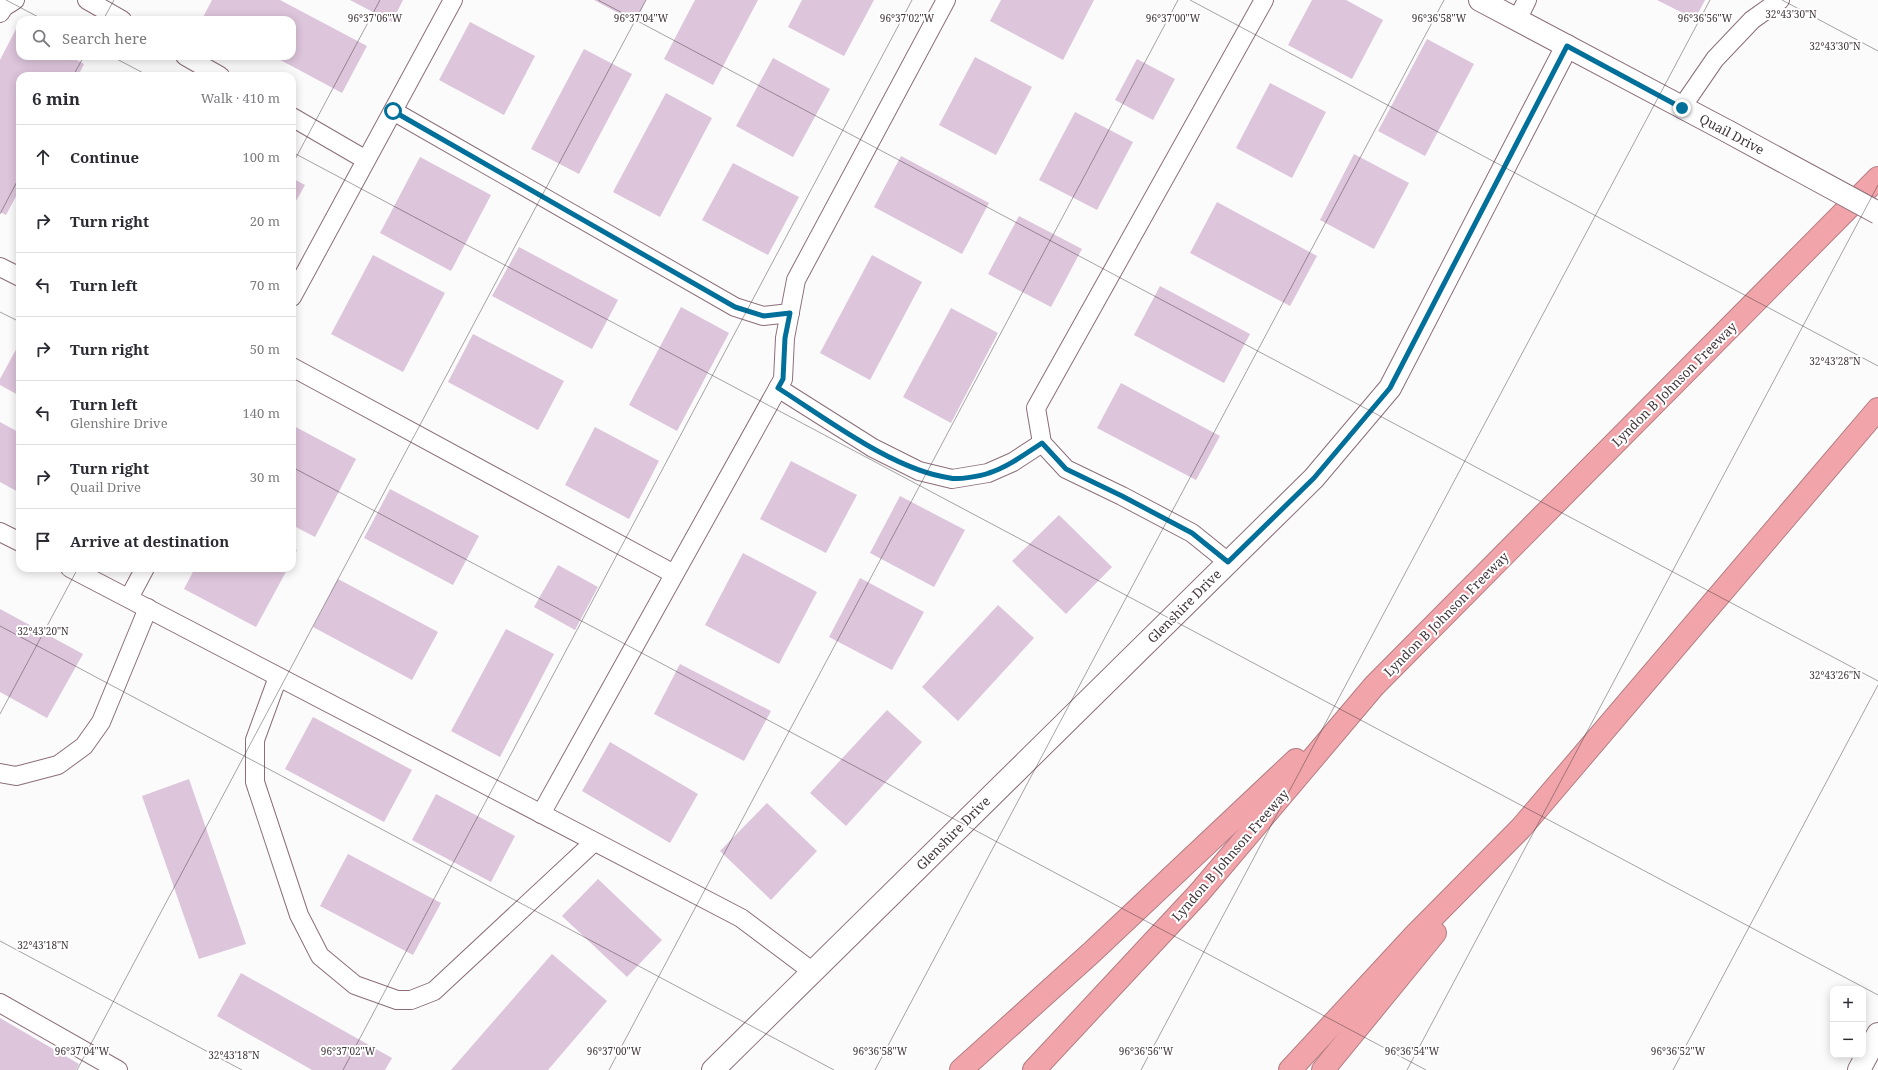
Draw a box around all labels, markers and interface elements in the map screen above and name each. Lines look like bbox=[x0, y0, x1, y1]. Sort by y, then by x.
text: 32°43'30"N bbox=[1765, 7, 1817, 21]
text: 96°37'06"W bbox=[348, 11, 403, 25]
text: 96°37'04"W bbox=[614, 11, 669, 25]
text: 96°37'02"W bbox=[880, 11, 935, 25]
text: 96°37'00"W bbox=[1146, 11, 1201, 25]
text: 96°36'58"W bbox=[1412, 11, 1467, 25]
text: 96°36'56"W bbox=[1678, 11, 1733, 25]
search box bbox=[16, 16, 296, 60]
icon: search bbox=[30, 27, 52, 49]
text: Search here bbox=[62, 28, 147, 48]
text: 32°43'30"N bbox=[1809, 39, 1861, 53]
text: 6 min bbox=[32, 87, 80, 110]
text: Walk · 410 m bbox=[201, 89, 280, 107]
route end bbox=[1673, 99, 1691, 117]
route start bbox=[384, 102, 402, 120]
street label: Quail Drive bbox=[1696, 109, 1768, 159]
icon: ahead bbox=[32, 146, 54, 168]
text: Continue bbox=[70, 147, 139, 167]
text: 100 m bbox=[243, 148, 280, 166]
icon: right bbox=[32, 210, 54, 232]
text: Turn right bbox=[70, 211, 149, 231]
text: 20 m bbox=[250, 212, 280, 230]
icon: left bbox=[32, 274, 54, 296]
text: Turn left bbox=[70, 275, 138, 295]
text: 70 m bbox=[250, 276, 280, 294]
street label: Lyndon B Johnson Freeway bbox=[1608, 317, 1741, 450]
icon: right bbox=[32, 338, 54, 360]
text: Turn right bbox=[70, 339, 149, 359]
text: 50 m bbox=[250, 340, 280, 358]
text: 32°43'28"N bbox=[1809, 354, 1861, 368]
text: Turn left bbox=[70, 394, 138, 414]
icon: left bbox=[32, 402, 54, 424]
text: 140 m bbox=[243, 404, 280, 422]
text: Glenshire Drive bbox=[70, 414, 168, 432]
text: Turn right bbox=[70, 458, 149, 478]
icon: right bbox=[32, 466, 54, 488]
text: 30 m bbox=[250, 468, 280, 486]
text: Quail Drive bbox=[70, 478, 141, 496]
icon: arrive bbox=[32, 530, 54, 552]
text: Arrive at destination bbox=[70, 531, 229, 551]
street label: Lyndon B Johnson Freeway bbox=[1380, 547, 1513, 680]
street label: Glenshire Drive bbox=[1143, 565, 1225, 647]
text: 32°43'20"N bbox=[17, 624, 69, 638]
text: 32°43'26"N bbox=[1809, 668, 1861, 682]
street label: Lyndon B Johnson Freeway bbox=[1168, 785, 1293, 925]
street label: Glenshire Drive bbox=[912, 792, 994, 874]
text: 32°43'18"N bbox=[17, 938, 69, 952]
map controls bbox=[1830, 986, 1866, 1058]
button: + bbox=[1830, 986, 1866, 1022]
button: − bbox=[1830, 1022, 1866, 1058]
text: 96°37'04"W bbox=[55, 1044, 110, 1058]
text: 96°37'02"W bbox=[321, 1044, 376, 1058]
text: 96°37'00"W bbox=[587, 1044, 642, 1058]
text: 96°36'58"W bbox=[853, 1044, 908, 1058]
text: 96°36'56"W bbox=[1119, 1044, 1174, 1058]
text: 96°36'54"W bbox=[1385, 1044, 1440, 1058]
text: 96°36'52"W bbox=[1651, 1044, 1706, 1058]
text: 32°43'18"N bbox=[208, 1048, 260, 1062]

